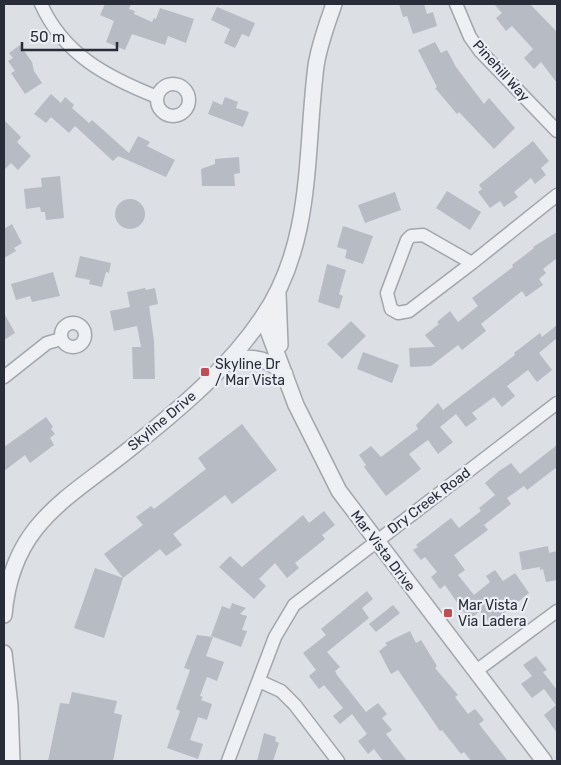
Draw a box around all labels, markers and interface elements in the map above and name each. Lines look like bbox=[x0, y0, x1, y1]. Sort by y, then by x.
scale bar bbox=[22, 20, 118, 52]
text: 50 m bbox=[30, 28, 65, 46]
street label: Pinehill Way bbox=[469, 37, 533, 105]
place label: Skyline Dr / Mar Vista bbox=[215, 356, 285, 389]
marker: Skyline Dr / Mar Vista bbox=[199, 366, 211, 378]
street label: Skyline Drive bbox=[124, 387, 200, 454]
street label: Dry Creek Road bbox=[384, 464, 474, 538]
street label: Mar Vista Drive bbox=[347, 507, 419, 595]
place label: Mar Vista / Via Ladera bbox=[458, 597, 528, 630]
marker: Mar Vista / Via Ladera bbox=[442, 607, 454, 619]

